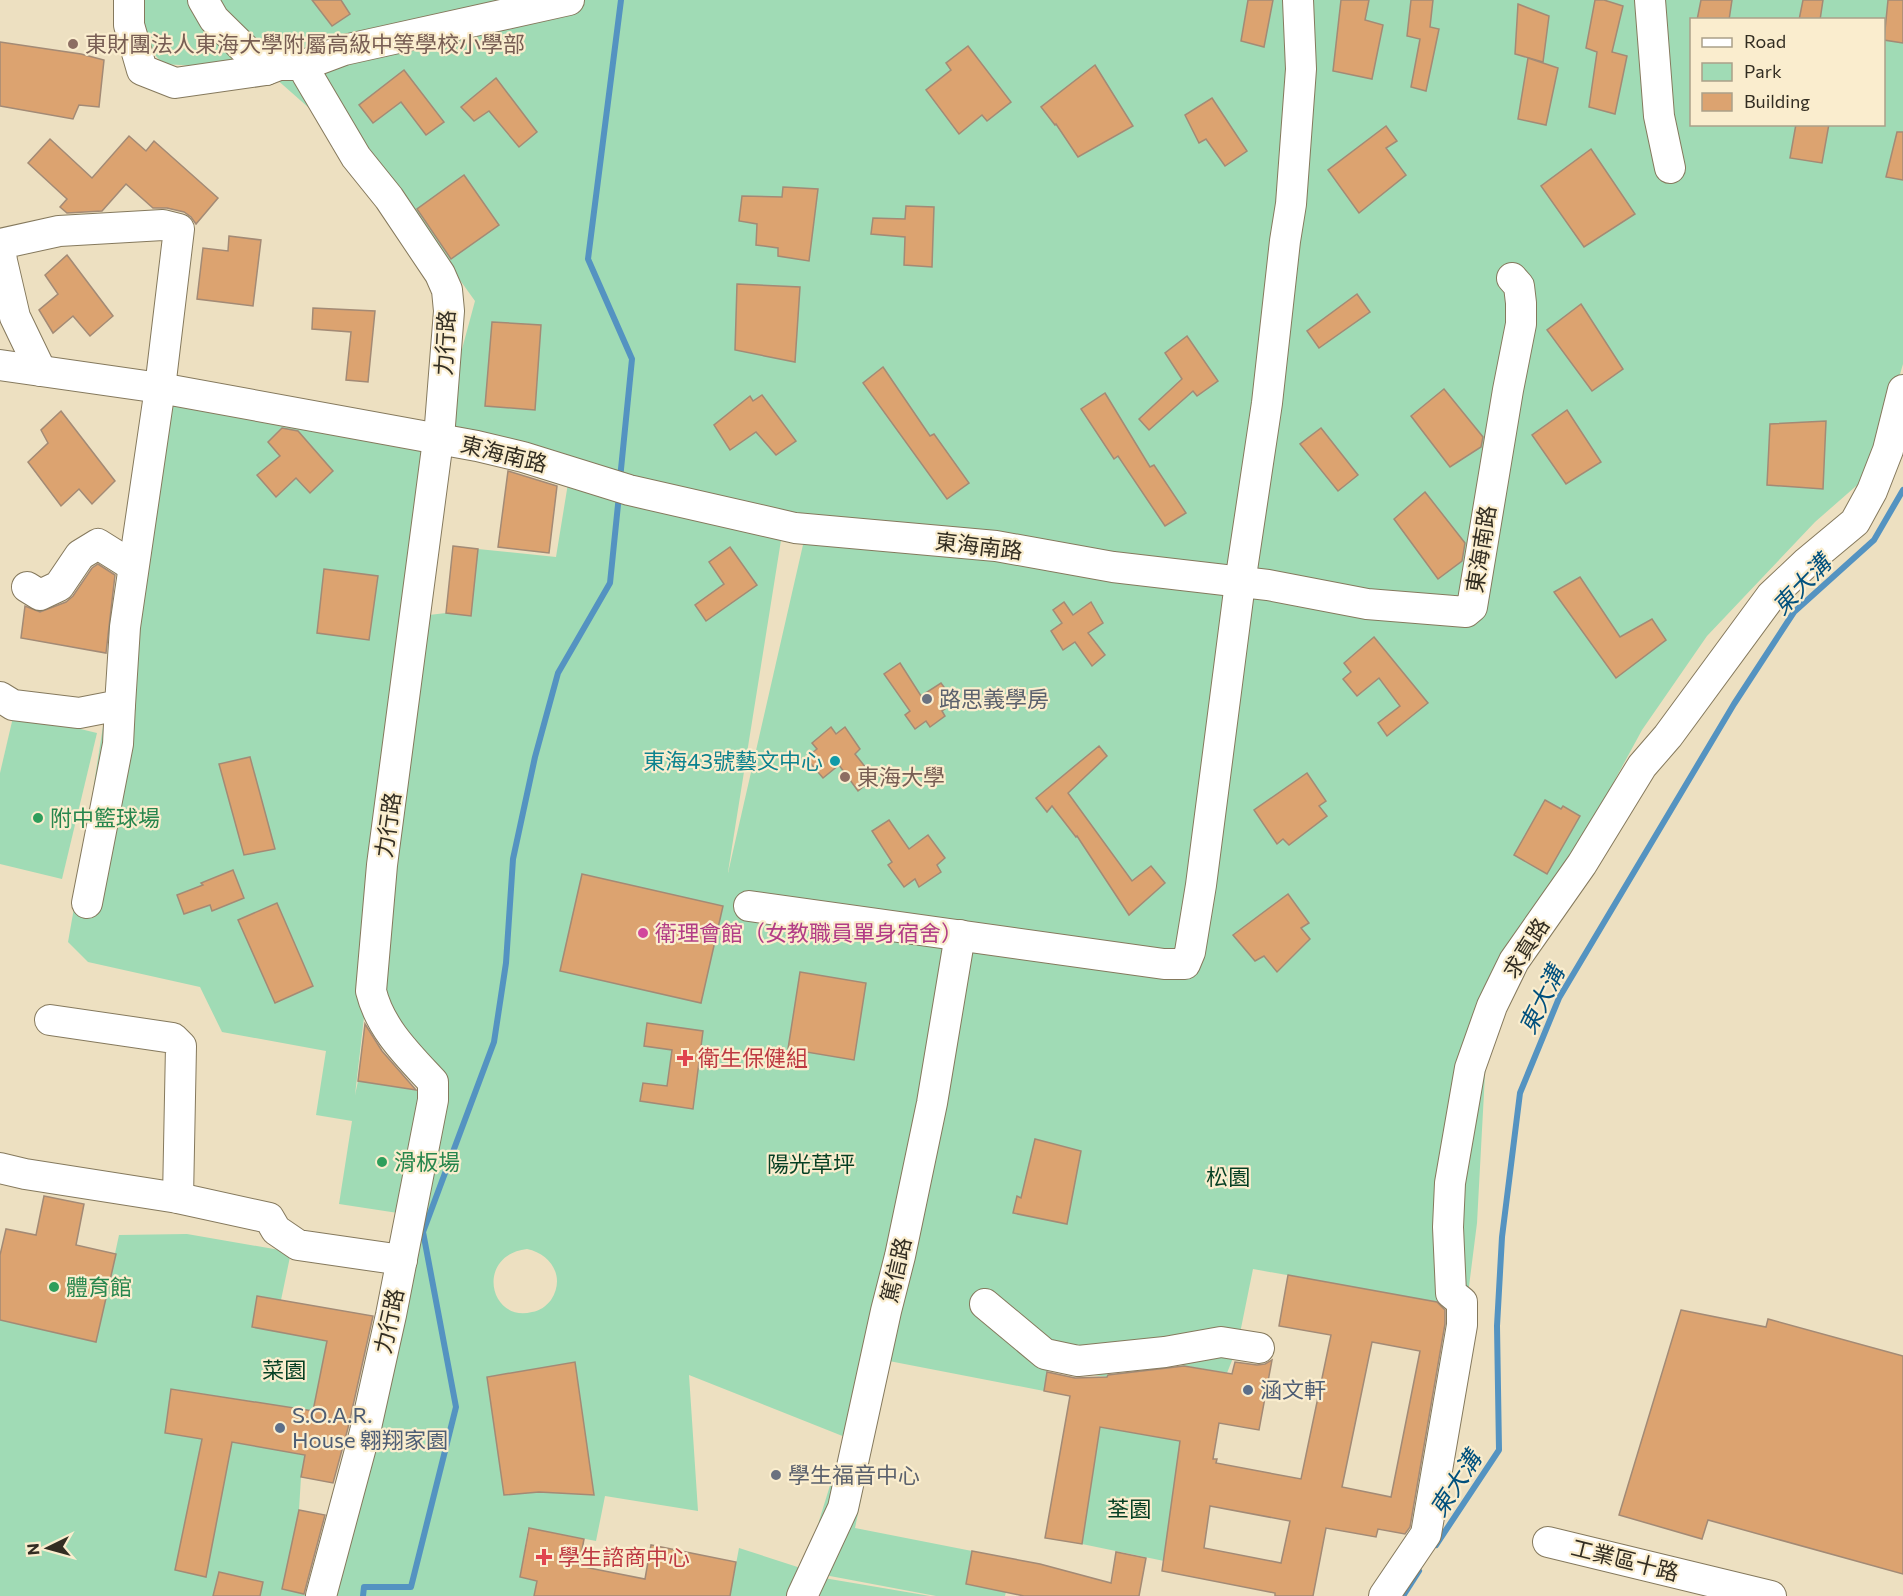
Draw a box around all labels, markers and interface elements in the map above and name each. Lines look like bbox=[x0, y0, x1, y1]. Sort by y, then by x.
legend bbox=[1690, 18, 1885, 126]
place label: 東財團法人東海大學附屬高級中等學校小學部 bbox=[85, 30, 525, 57]
text: Road bbox=[1744, 30, 1786, 52]
marker: 東財團法人東海大學附屬高級中等學校小學部 bbox=[66, 37, 80, 51]
text: Park bbox=[1744, 60, 1782, 82]
text: Building bbox=[1744, 90, 1810, 112]
street label: 力行路 bbox=[429, 309, 460, 377]
street label: 東海南路 bbox=[458, 430, 550, 477]
street label: 東海南路 bbox=[1460, 503, 1501, 594]
street label: 東海南路 bbox=[934, 527, 1024, 564]
water label: 東大溝 bbox=[1765, 546, 1838, 620]
place label: 路思義學房 bbox=[939, 685, 1049, 712]
marker: 路思義學房 bbox=[920, 692, 934, 706]
place label: 東海43號藝文中心 bbox=[643, 747, 823, 774]
marker: 東海43號藝文中心 bbox=[828, 754, 842, 768]
place label: 東海大學 bbox=[857, 763, 945, 790]
marker: 東海大學 bbox=[838, 770, 852, 784]
street label: 力行路 bbox=[370, 790, 405, 859]
place label: 附中籃球場 bbox=[50, 804, 160, 831]
marker: 附中籃球場 bbox=[31, 811, 45, 825]
street label: 求真路 bbox=[1497, 913, 1555, 983]
place label: 衛理會館（女教職員單身宿舍） bbox=[655, 919, 963, 946]
marker: 衛理會館（女教職員單身宿舍） bbox=[636, 926, 650, 940]
water label: 東大溝 bbox=[1512, 958, 1571, 1038]
place label: 衛生保健組 bbox=[698, 1044, 808, 1071]
marker: 衛生保健組 bbox=[676, 1049, 694, 1067]
place label: 滑板場 bbox=[394, 1148, 460, 1175]
park label: 陽光草坪 bbox=[767, 1150, 855, 1177]
marker: 滑板場 bbox=[375, 1155, 389, 1169]
park label: 松園 bbox=[1206, 1163, 1250, 1190]
street label: 篤信路 bbox=[875, 1235, 916, 1305]
place label: 體育館 bbox=[66, 1273, 132, 1300]
marker: 體育館 bbox=[47, 1280, 61, 1294]
street label: 力行路 bbox=[368, 1286, 409, 1356]
park label: 菜園 bbox=[262, 1356, 306, 1383]
place label: 涵文軒 bbox=[1260, 1376, 1326, 1403]
marker: 涵文軒 bbox=[1241, 1383, 1255, 1397]
place label: S.O.A.R. House 翱翔家園 bbox=[292, 1401, 448, 1453]
marker: S.O.A.R. House 翱翔家園 bbox=[273, 1421, 287, 1435]
water label: 東大溝 bbox=[1423, 1443, 1488, 1521]
place label: 學生福音中心 bbox=[788, 1461, 920, 1488]
marker: 學生福音中心 bbox=[769, 1468, 783, 1482]
park label: 荃園 bbox=[1107, 1495, 1151, 1522]
north arrow bbox=[18, 1518, 78, 1578]
street label: 工業區十路 bbox=[1568, 1533, 1682, 1586]
text: N bbox=[23, 1543, 43, 1556]
place label: 學生諮商中心 bbox=[558, 1543, 690, 1570]
marker: 學生諮商中心 bbox=[535, 1548, 553, 1566]

